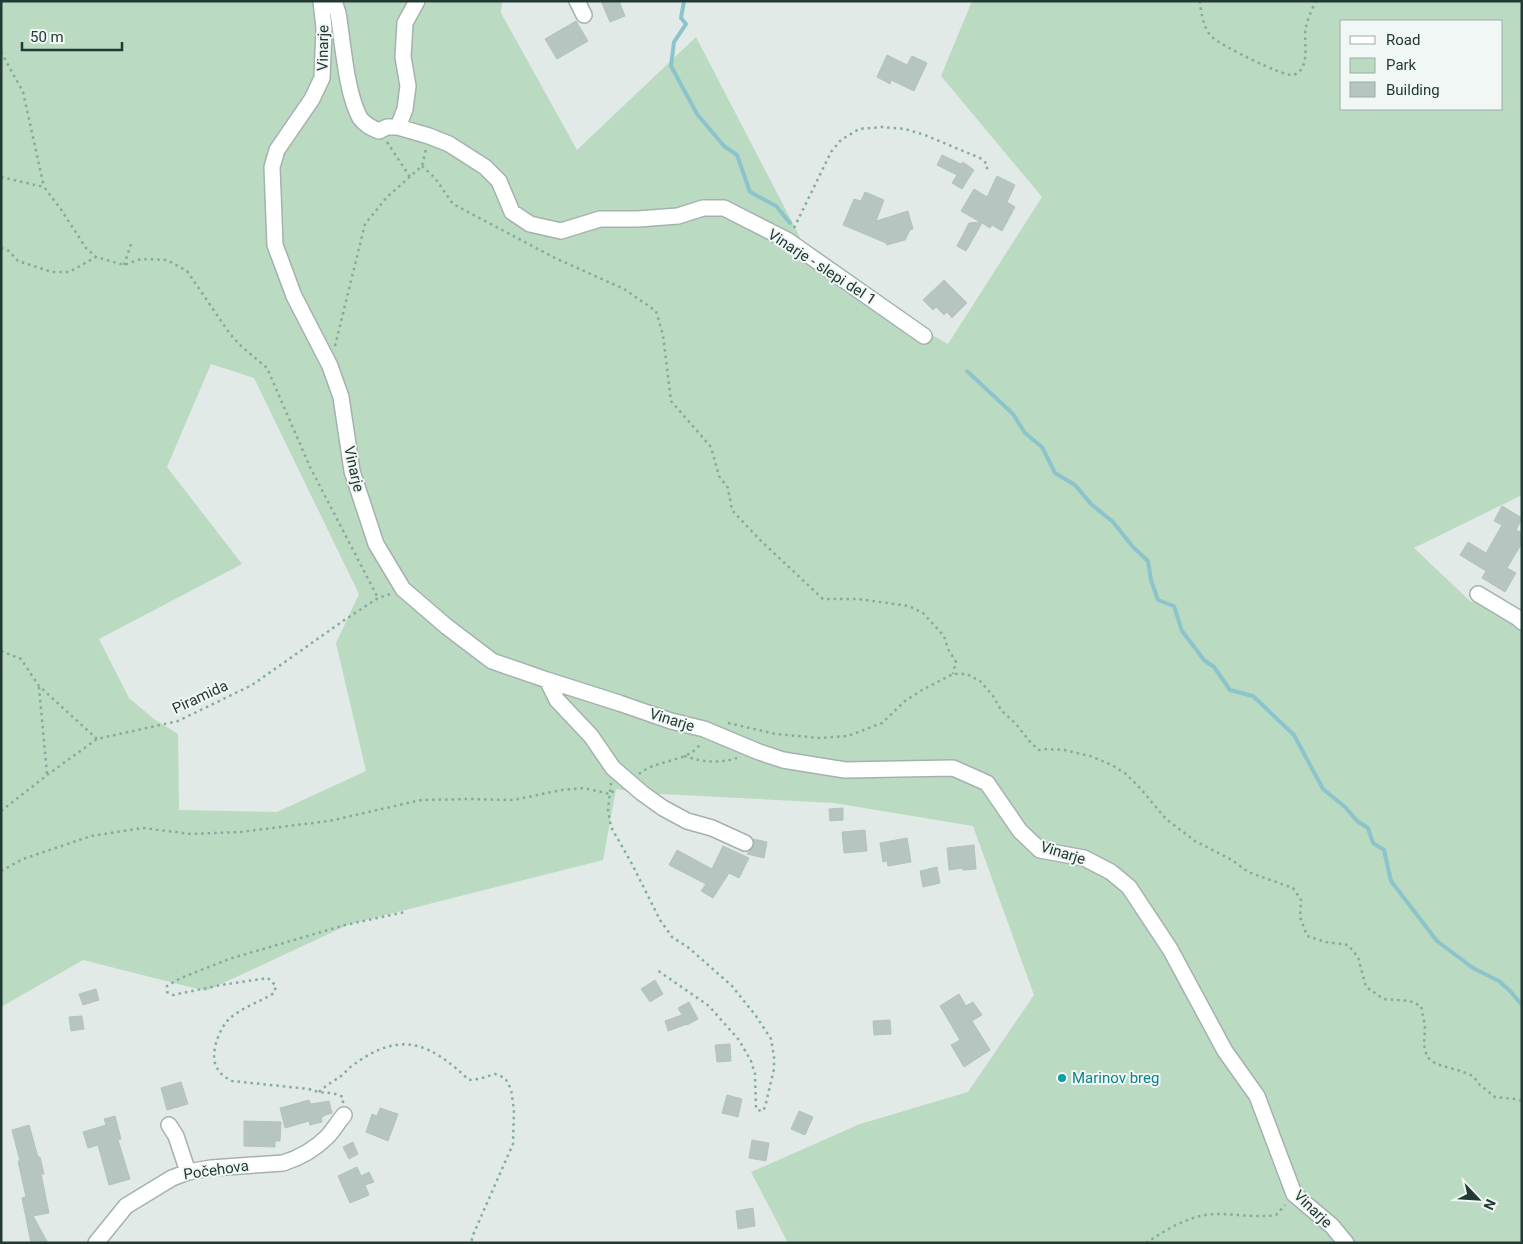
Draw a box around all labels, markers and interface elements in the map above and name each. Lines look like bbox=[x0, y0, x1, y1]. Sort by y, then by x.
scale bar bbox=[22, 20, 122, 52]
legend bbox=[1340, 20, 1503, 110]
street label: Vinarje bbox=[314, 25, 332, 71]
text: 50 m bbox=[30, 28, 64, 46]
text: Road bbox=[1386, 31, 1420, 49]
text: Park bbox=[1386, 56, 1417, 74]
text: Building bbox=[1386, 81, 1440, 99]
street label: Vinarje - slepi del 1 bbox=[765, 225, 879, 309]
street label: Vinarje bbox=[340, 444, 368, 494]
street label: Piramida bbox=[169, 676, 231, 718]
street label: Vinarje bbox=[647, 705, 697, 735]
street label: Vinarje bbox=[1038, 838, 1088, 868]
place label: Marinov breg bbox=[1072, 1069, 1159, 1087]
marker: Marinov breg bbox=[1056, 1072, 1068, 1084]
street label: Počehova bbox=[182, 1157, 250, 1183]
north arrow bbox=[1453, 1174, 1503, 1224]
street label: Vinarje bbox=[1290, 1186, 1336, 1232]
text: N bbox=[1480, 1197, 1499, 1212]

